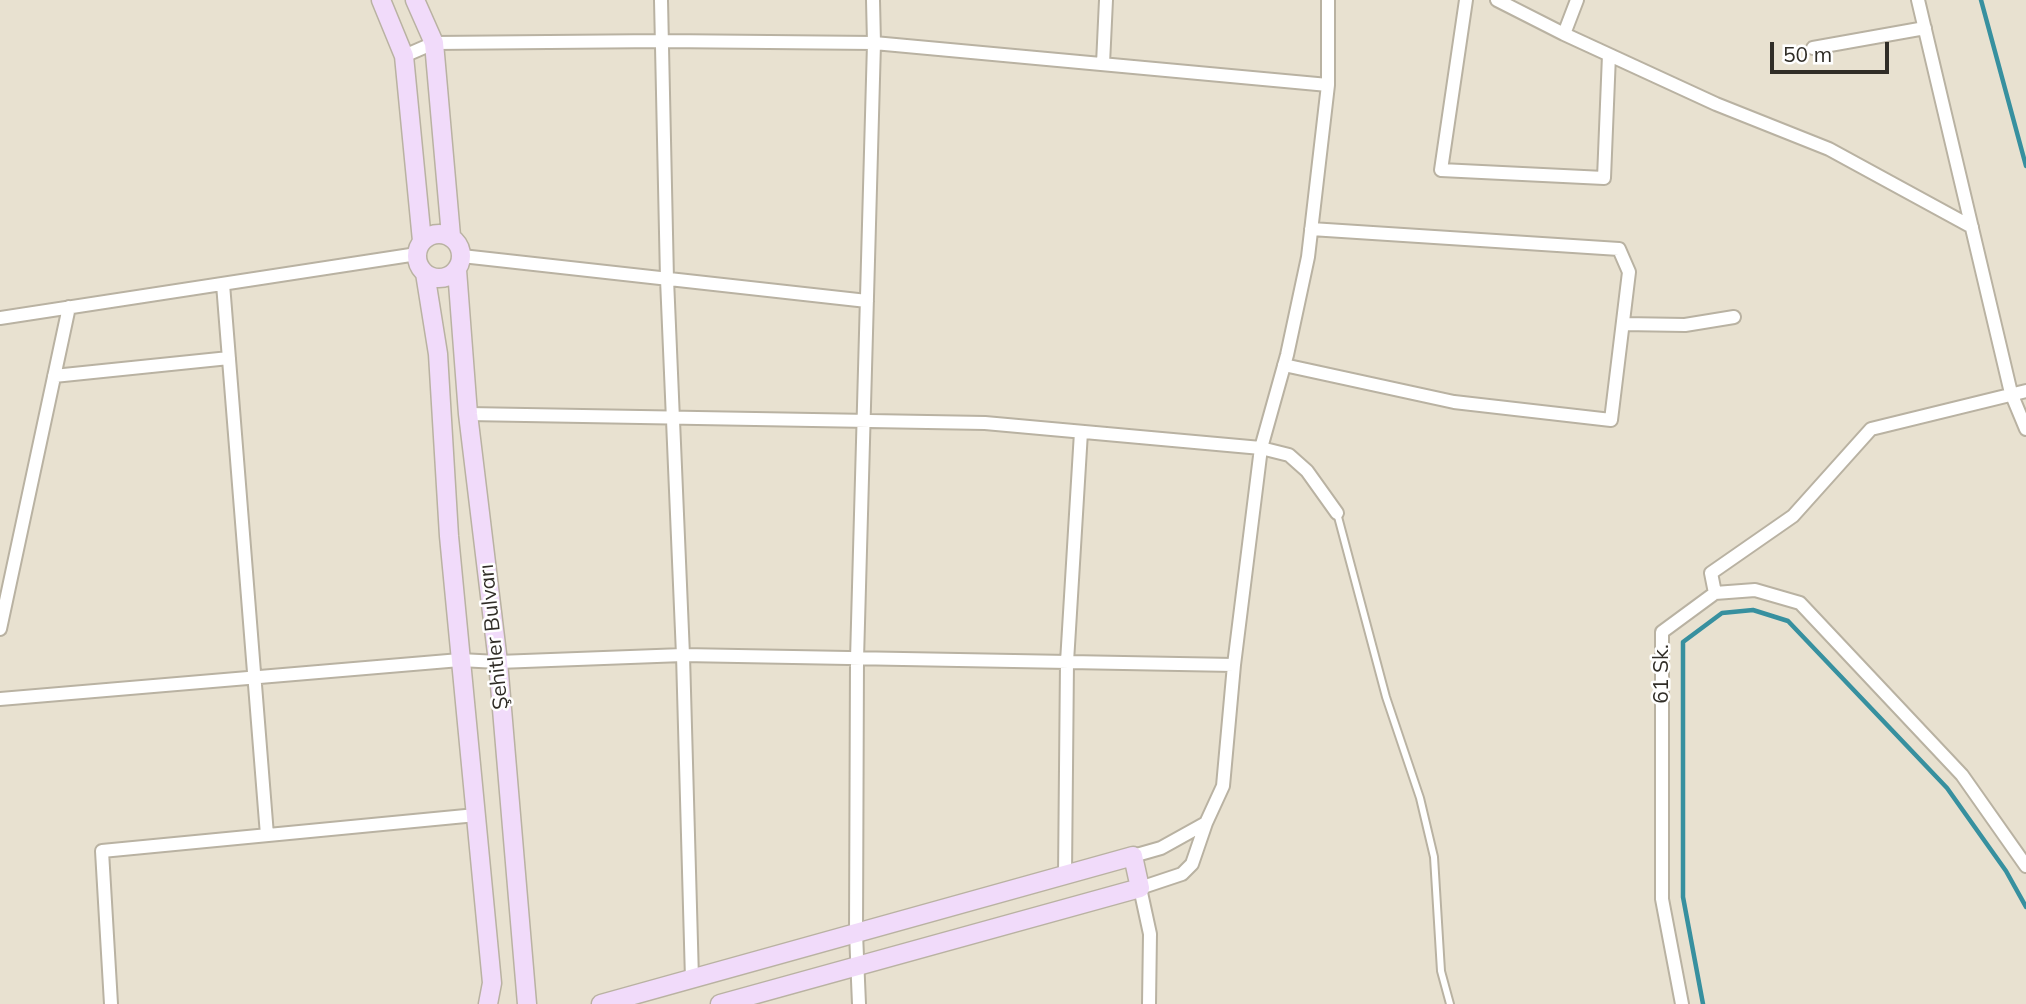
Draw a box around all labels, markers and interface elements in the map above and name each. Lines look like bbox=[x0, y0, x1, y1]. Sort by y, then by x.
scale bar bbox=[1774, 28, 1893, 72]
text: 50 m bbox=[1783, 41, 1832, 67]
street label: Şehitler Bulvarı bbox=[474, 563, 514, 711]
street label: 61 Sk. bbox=[1649, 644, 1675, 704]

